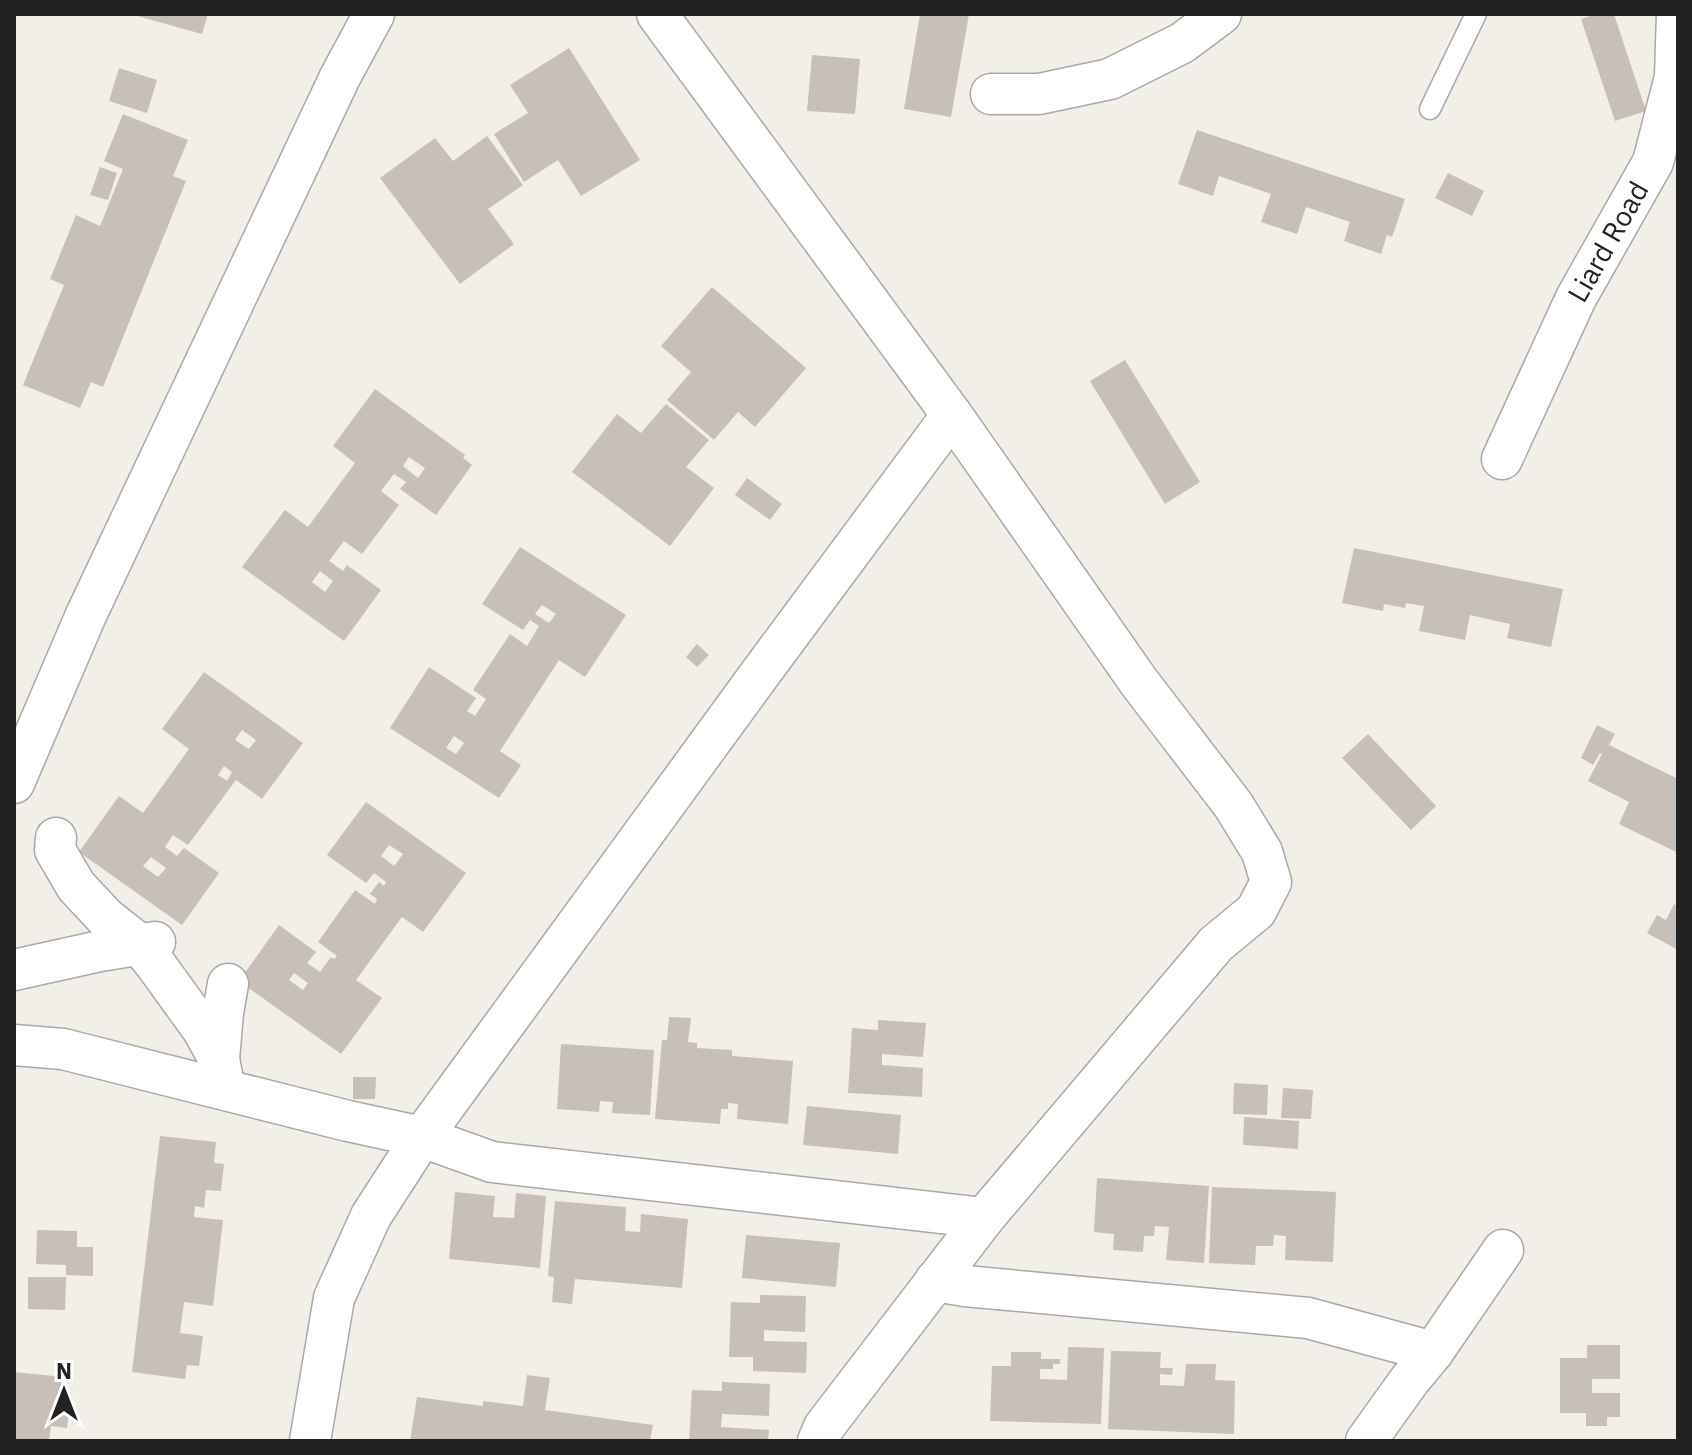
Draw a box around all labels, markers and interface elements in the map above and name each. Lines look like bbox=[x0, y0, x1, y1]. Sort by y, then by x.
street label: Liard Road bbox=[1559, 174, 1656, 309]
north arrow bbox=[24, 1351, 104, 1431]
text: N bbox=[56, 1356, 72, 1385]

